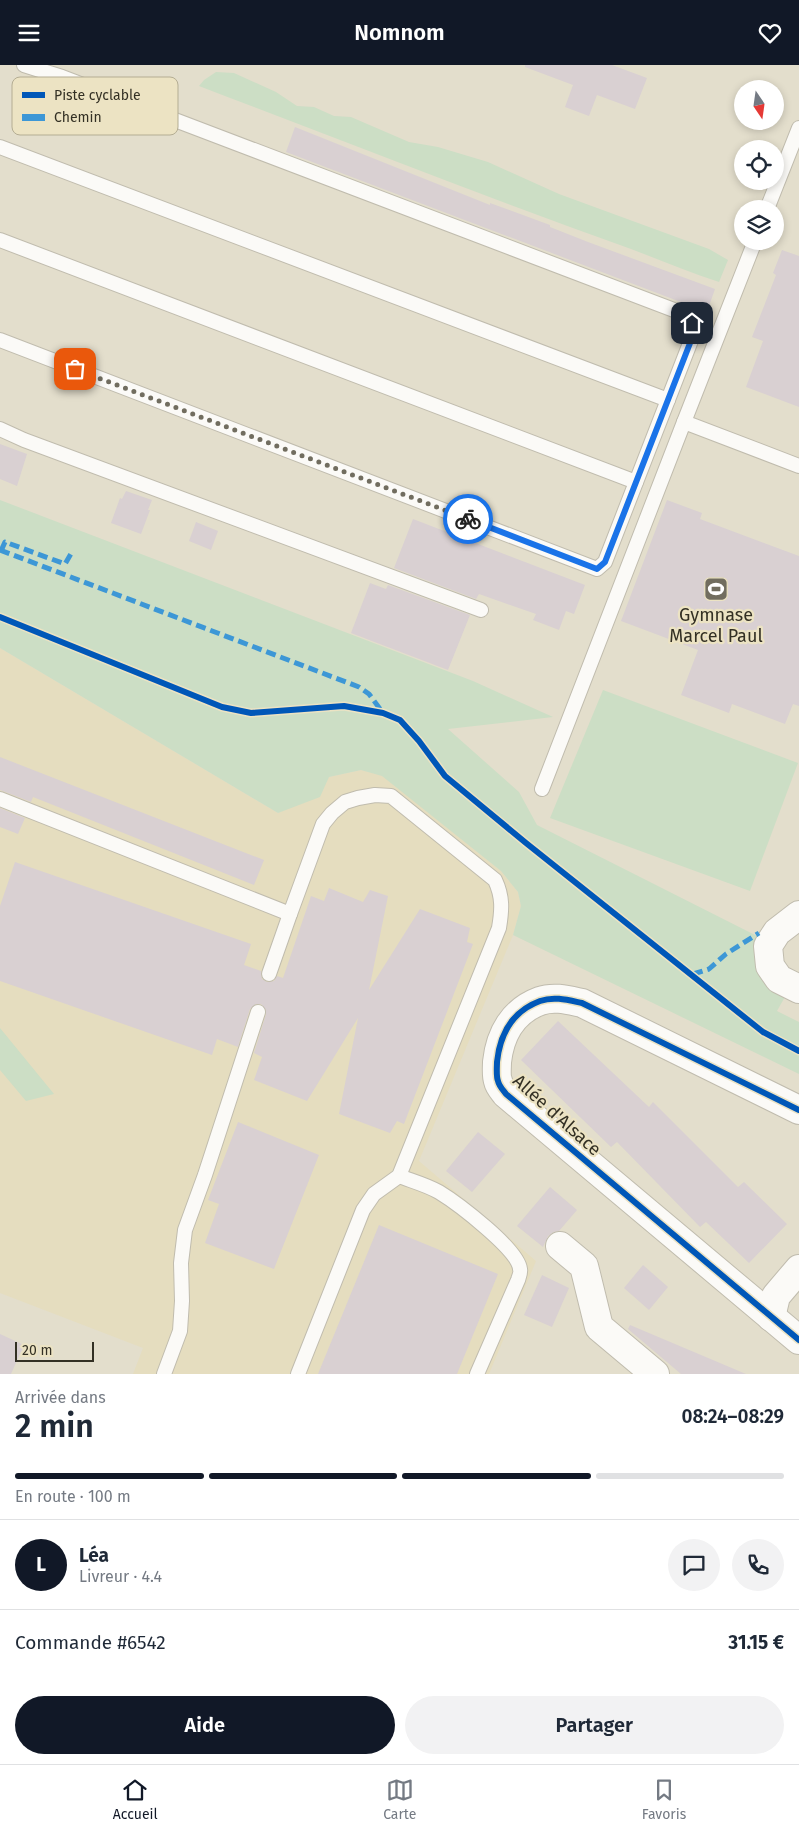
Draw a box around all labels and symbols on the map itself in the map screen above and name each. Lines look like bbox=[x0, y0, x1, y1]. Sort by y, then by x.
legend bbox=[12, 77, 178, 135]
north arrow bbox=[734, 80, 784, 130]
text: Piste cyclable bbox=[54, 87, 141, 104]
text: Chemin bbox=[54, 109, 102, 126]
pin bbox=[671, 302, 713, 344]
pin bbox=[54, 348, 96, 390]
courier bbox=[443, 494, 493, 544]
sports icon: Gymnase Marcel Paul bbox=[703, 576, 729, 602]
place label: Gymnase Marcel Paul bbox=[669, 604, 763, 647]
street label: Allée d'Alsace bbox=[508, 1070, 606, 1160]
scale bar bbox=[15, 1339, 94, 1362]

